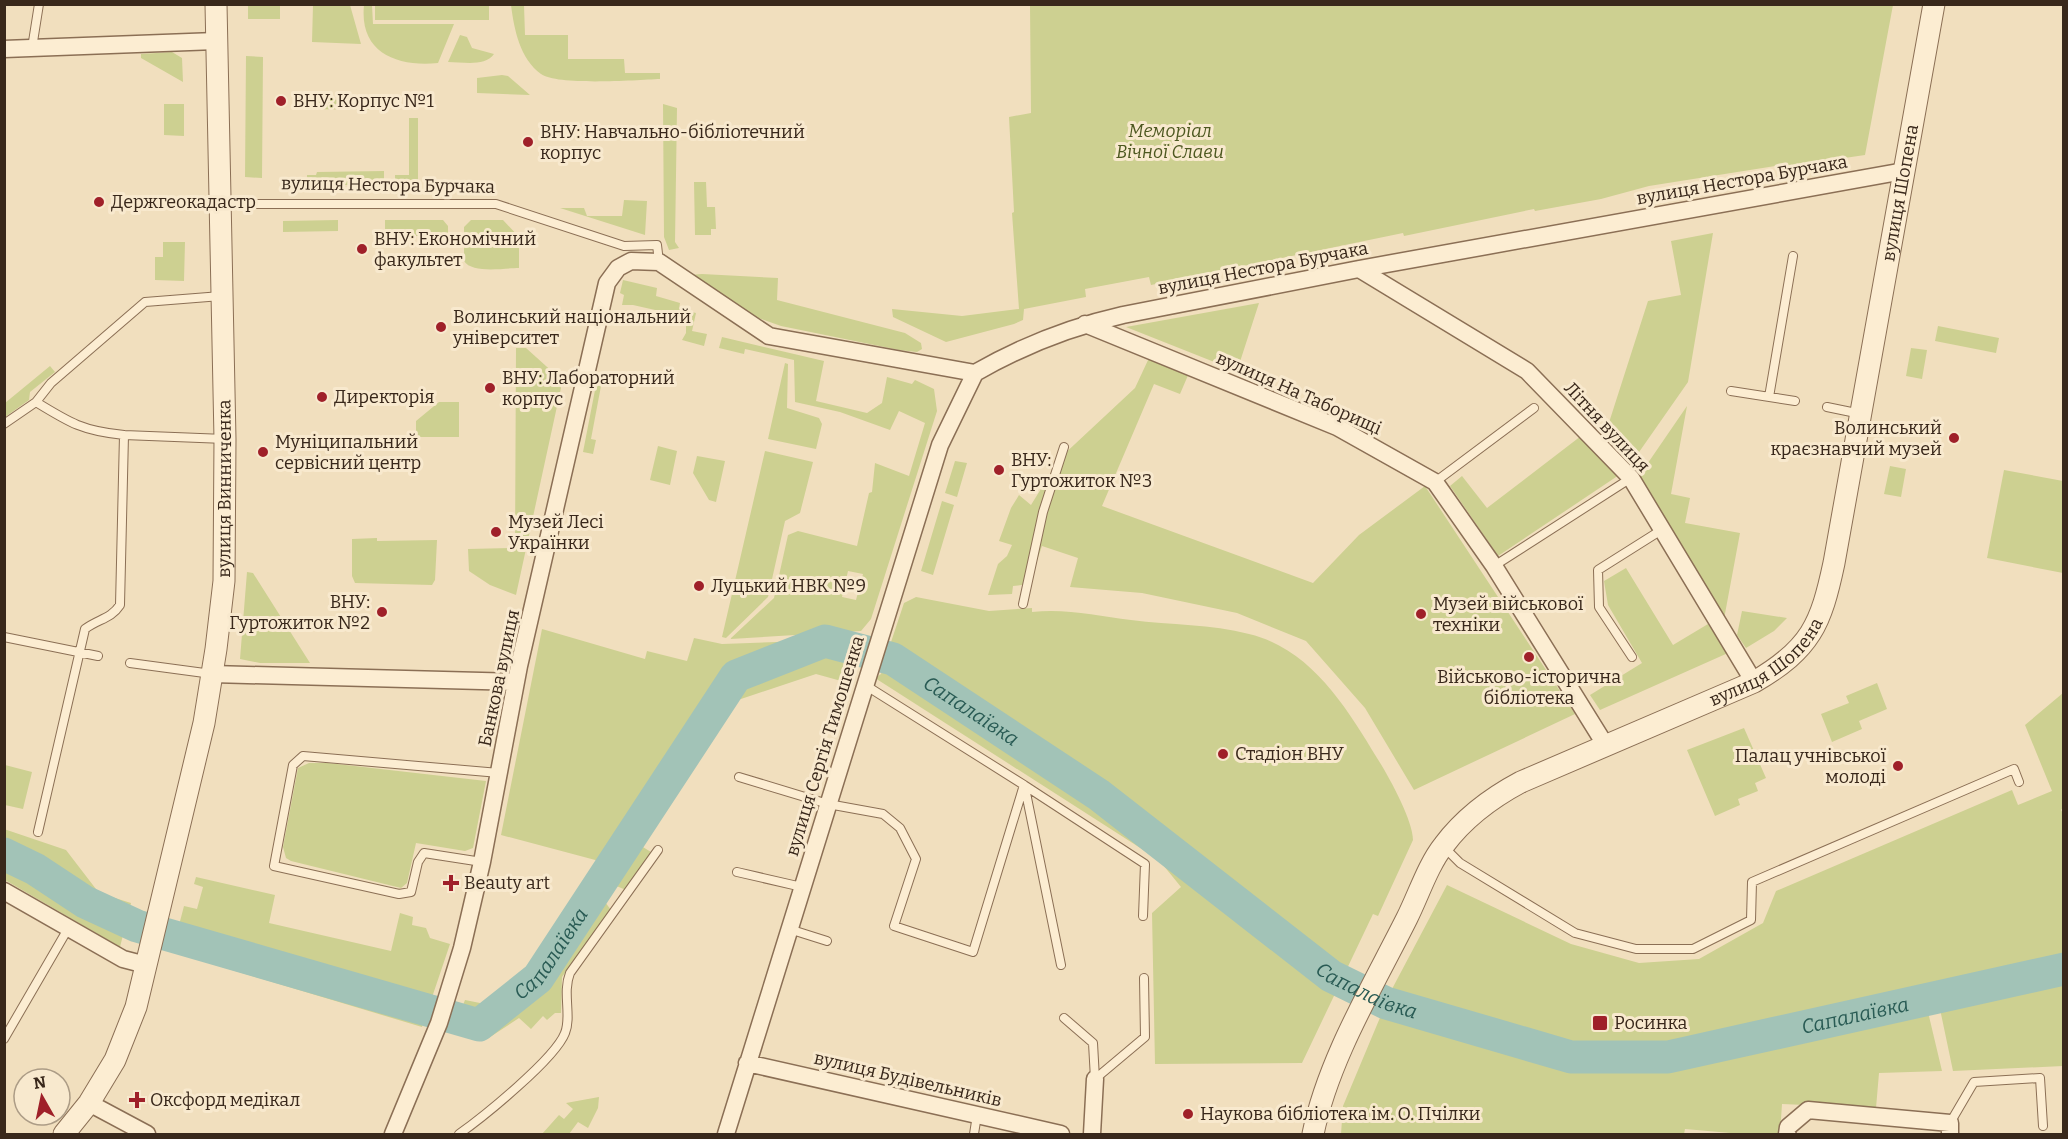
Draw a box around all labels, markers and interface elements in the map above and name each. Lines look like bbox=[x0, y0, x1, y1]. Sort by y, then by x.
place label: ВНУ: Корпус №1 bbox=[293, 90, 434, 112]
marker: ВНУ: Корпус №1 bbox=[274, 94, 288, 108]
park label: Меморіал Вічної Слави bbox=[1116, 120, 1224, 163]
place label: ВНУ: Навчально-бібліотечний корпус bbox=[540, 121, 805, 164]
street label: вулиця Шопена bbox=[1877, 122, 1923, 263]
marker: ВНУ: Навчально-бібліотечний корпус bbox=[521, 135, 535, 149]
street label: вулиця Нестора Бурчака bbox=[1635, 151, 1849, 209]
street label: вулиця Нестора Бурчака bbox=[281, 172, 495, 198]
place label: Держгеокадастр bbox=[111, 191, 256, 213]
marker: Держгеокадастр bbox=[92, 195, 106, 209]
place label: ВНУ: Економічний факультет bbox=[374, 228, 536, 271]
street label: вулиця Нестора Бурчака bbox=[1156, 237, 1370, 299]
marker: ВНУ: Економічний факультет bbox=[355, 242, 369, 256]
place label: Волинський національний університет bbox=[452, 306, 691, 349]
marker: Волинський національний університет bbox=[434, 320, 448, 334]
street label: вулиця На Таборищі bbox=[1213, 347, 1385, 439]
place label: ВНУ: Лабораторний корпус bbox=[502, 367, 675, 410]
street label: Літня вулиця bbox=[1559, 377, 1655, 477]
marker: ВНУ: Лабораторний корпус bbox=[483, 381, 497, 395]
place label: Директорія bbox=[334, 386, 435, 408]
marker: Директорія bbox=[315, 390, 329, 404]
street label: вулиця Винниченка bbox=[213, 399, 236, 578]
place label: Волинський краєзнавчий музей bbox=[1771, 417, 1942, 460]
place label: Муніципальний сервісний центр bbox=[275, 431, 421, 474]
marker: Волинський краєзнавчий музей bbox=[1947, 431, 1961, 445]
marker: Муніципальний сервісний центр bbox=[256, 445, 270, 459]
place label: ВНУ: Гуртожиток №3 bbox=[1011, 449, 1152, 492]
marker: ВНУ: Гуртожиток №3 bbox=[992, 463, 1006, 477]
place label: Музей Лесі Українки bbox=[508, 511, 604, 554]
marker: Музей Лесі Українки bbox=[489, 525, 503, 539]
place label: Луцький НВК №9 bbox=[711, 575, 866, 597]
marker: Луцький НВК №9 bbox=[692, 579, 706, 593]
place label: ВНУ: Гуртожиток №2 bbox=[229, 591, 370, 634]
place label: Музей військової техніки bbox=[1433, 593, 1584, 636]
marker: ВНУ: Гуртожиток №2 bbox=[375, 605, 389, 619]
street label: Банкова вулиця bbox=[474, 607, 524, 749]
marker: Музей військової техніки bbox=[1414, 607, 1428, 621]
street label: вулиця Шопена bbox=[1706, 614, 1828, 711]
street label: вулиця Сергія Тимошенка bbox=[781, 633, 869, 859]
marker: Військово-історична бібліотека bbox=[1522, 650, 1536, 664]
place label: Військово-історична бібліотека bbox=[1437, 666, 1621, 709]
water label: Сапалаївка bbox=[919, 671, 1024, 751]
place label: Стадіон ВНУ bbox=[1235, 743, 1345, 765]
place label: Палац учнівської молоді bbox=[1735, 745, 1887, 788]
marker: Стадіон ВНУ bbox=[1216, 747, 1230, 761]
marker: Палац учнівської молоді bbox=[1891, 759, 1905, 773]
place label: Beauty art bbox=[464, 872, 551, 894]
marker: Beauty art bbox=[442, 874, 460, 892]
water label: Сапалаївка bbox=[509, 903, 593, 1005]
water label: Сапалаївка bbox=[1311, 957, 1420, 1024]
water label: Сапалаївка bbox=[1799, 992, 1911, 1039]
place label: Росинка bbox=[1614, 1012, 1688, 1034]
marker: Росинка bbox=[1591, 1014, 1609, 1032]
street label: вулиця Будівельників bbox=[812, 1047, 1004, 1111]
north arrow bbox=[12, 1067, 72, 1127]
text: N bbox=[32, 1072, 47, 1093]
place label: Оксфорд медікал bbox=[150, 1089, 300, 1111]
marker: Оксфорд медікал bbox=[128, 1091, 146, 1109]
place label: Наукова бібліотека ім. О. Пчілки bbox=[1200, 1103, 1481, 1125]
marker: Наукова бібліотека ім. О. Пчілки bbox=[1181, 1107, 1195, 1121]

